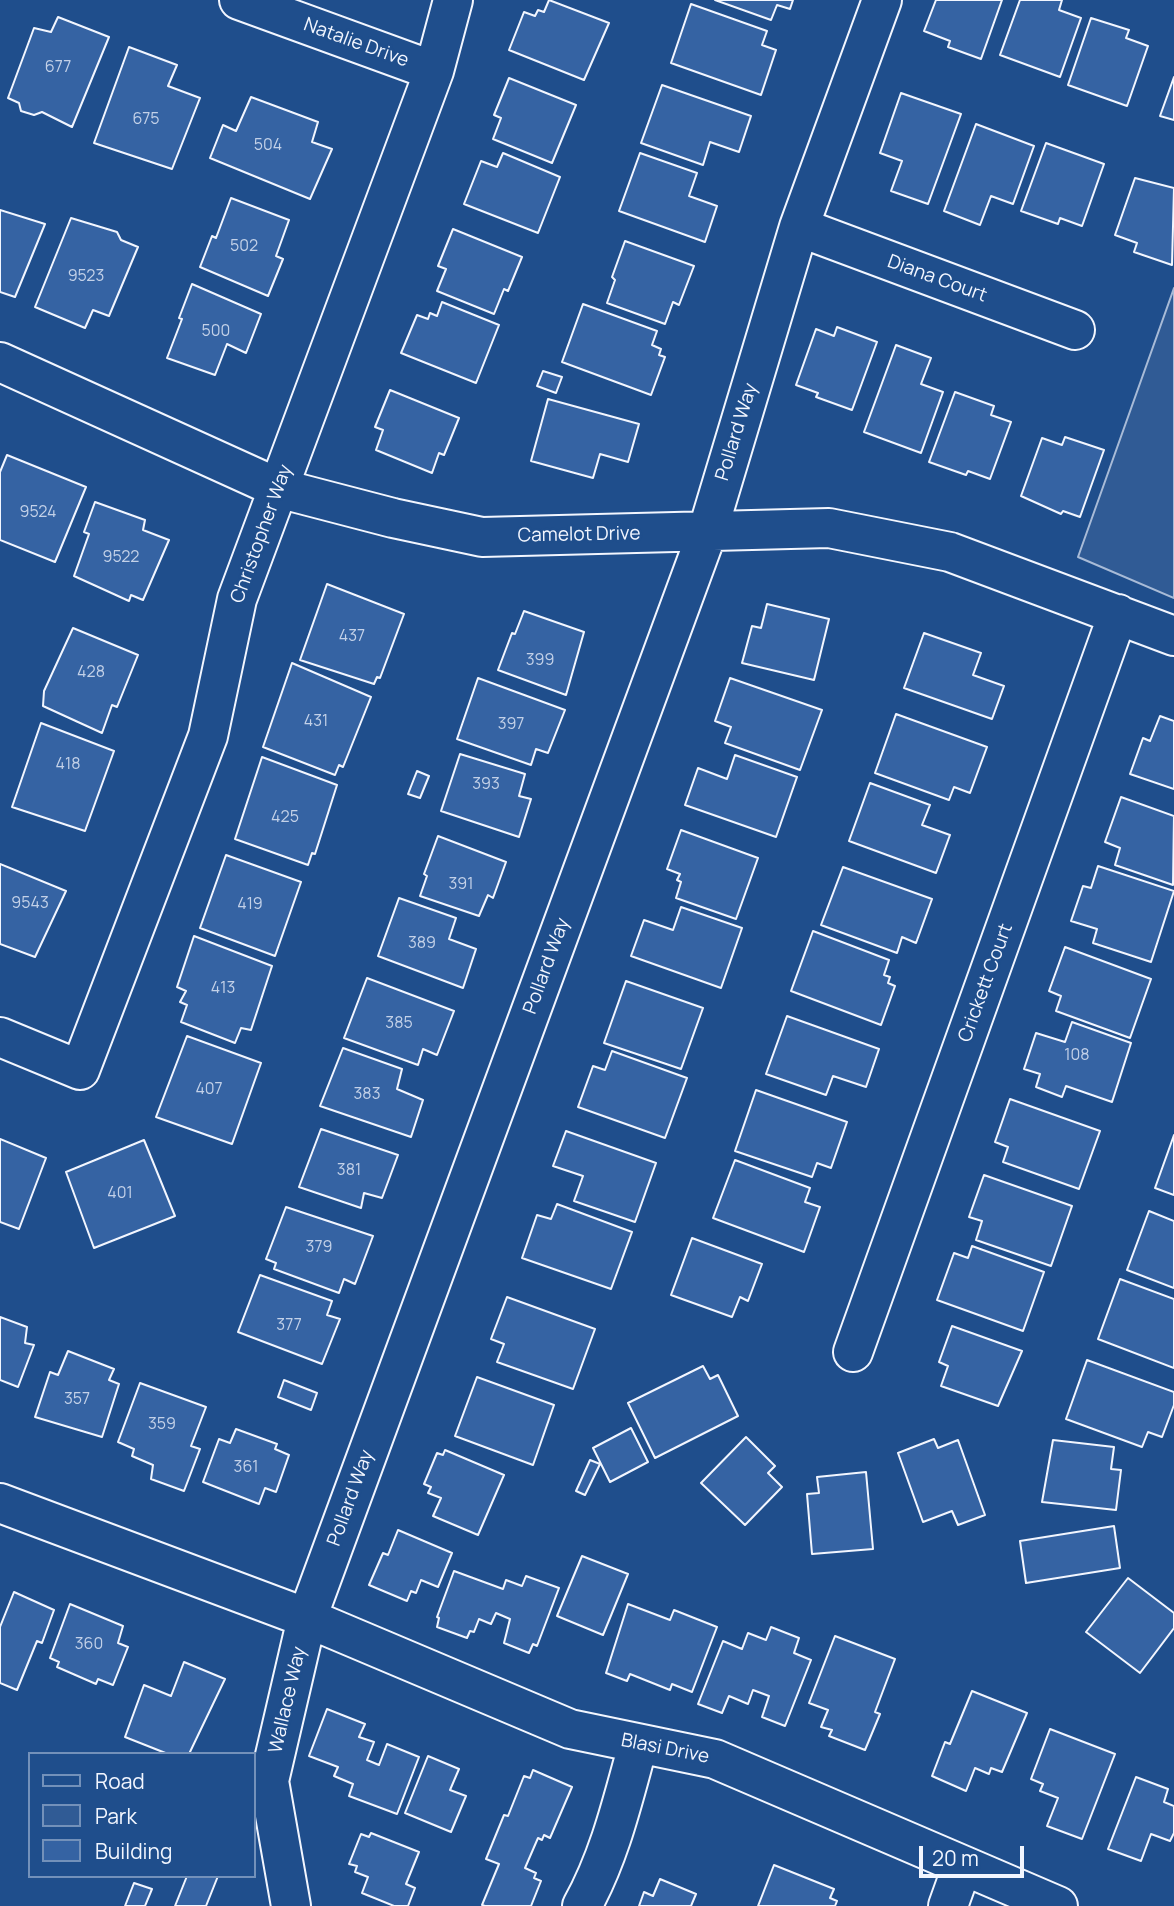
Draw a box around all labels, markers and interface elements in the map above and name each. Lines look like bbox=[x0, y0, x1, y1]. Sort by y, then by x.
street label: Natalie Drive bbox=[300, 13, 412, 73]
house number: 677 bbox=[45, 58, 71, 78]
house number: 675 bbox=[132, 110, 160, 130]
house number: 504 bbox=[254, 136, 282, 156]
house number: 502 bbox=[230, 237, 258, 257]
street label: Diana Court bbox=[884, 251, 990, 307]
house number: 9523 bbox=[68, 267, 104, 287]
house number: 500 bbox=[202, 322, 230, 342]
street label: Pollard Way bbox=[711, 381, 763, 483]
street label: Christopher Way bbox=[226, 462, 298, 606]
house number: 9524 bbox=[20, 503, 56, 523]
street label: Camelot Drive bbox=[517, 523, 641, 547]
house number: 9522 bbox=[103, 548, 139, 568]
house number: 437 bbox=[339, 627, 365, 647]
house number: 399 bbox=[526, 651, 554, 671]
house number: 428 bbox=[77, 663, 105, 683]
house number: 431 bbox=[304, 712, 328, 732]
house number: 397 bbox=[498, 715, 524, 735]
house number: 418 bbox=[56, 755, 80, 775]
house number: 393 bbox=[472, 775, 500, 795]
house number: 425 bbox=[271, 808, 299, 828]
house number: 391 bbox=[448, 875, 474, 895]
house number: 9543 bbox=[11, 894, 49, 914]
house number: 419 bbox=[237, 895, 263, 915]
street label: Pollard Way bbox=[519, 915, 575, 1017]
street label: Crickett Court bbox=[954, 921, 1018, 1045]
house number: 389 bbox=[408, 934, 436, 954]
house number: 413 bbox=[211, 979, 235, 999]
house number: 385 bbox=[385, 1014, 413, 1034]
house number: 108 bbox=[1064, 1046, 1090, 1066]
house number: 407 bbox=[195, 1080, 223, 1100]
house number: 383 bbox=[354, 1085, 380, 1105]
house number: 381 bbox=[337, 1161, 361, 1181]
house number: 401 bbox=[107, 1184, 133, 1204]
house number: 379 bbox=[306, 1238, 332, 1258]
house number: 377 bbox=[276, 1316, 302, 1336]
house number: 357 bbox=[64, 1390, 90, 1410]
house number: 359 bbox=[148, 1415, 176, 1435]
street label: Pollard Way bbox=[323, 1447, 379, 1549]
house number: 361 bbox=[234, 1458, 258, 1478]
house number: 360 bbox=[75, 1635, 103, 1655]
street label: Wallace Way bbox=[265, 1644, 311, 1756]
street label: Blasi Drive bbox=[619, 1729, 711, 1769]
legend bbox=[28, 1752, 256, 1878]
text: Road bbox=[95, 1767, 145, 1795]
text: Park bbox=[95, 1802, 137, 1830]
scale bar bbox=[922, 1832, 1027, 1876]
text: Building bbox=[95, 1837, 172, 1865]
text: 20 m bbox=[932, 1844, 979, 1872]

